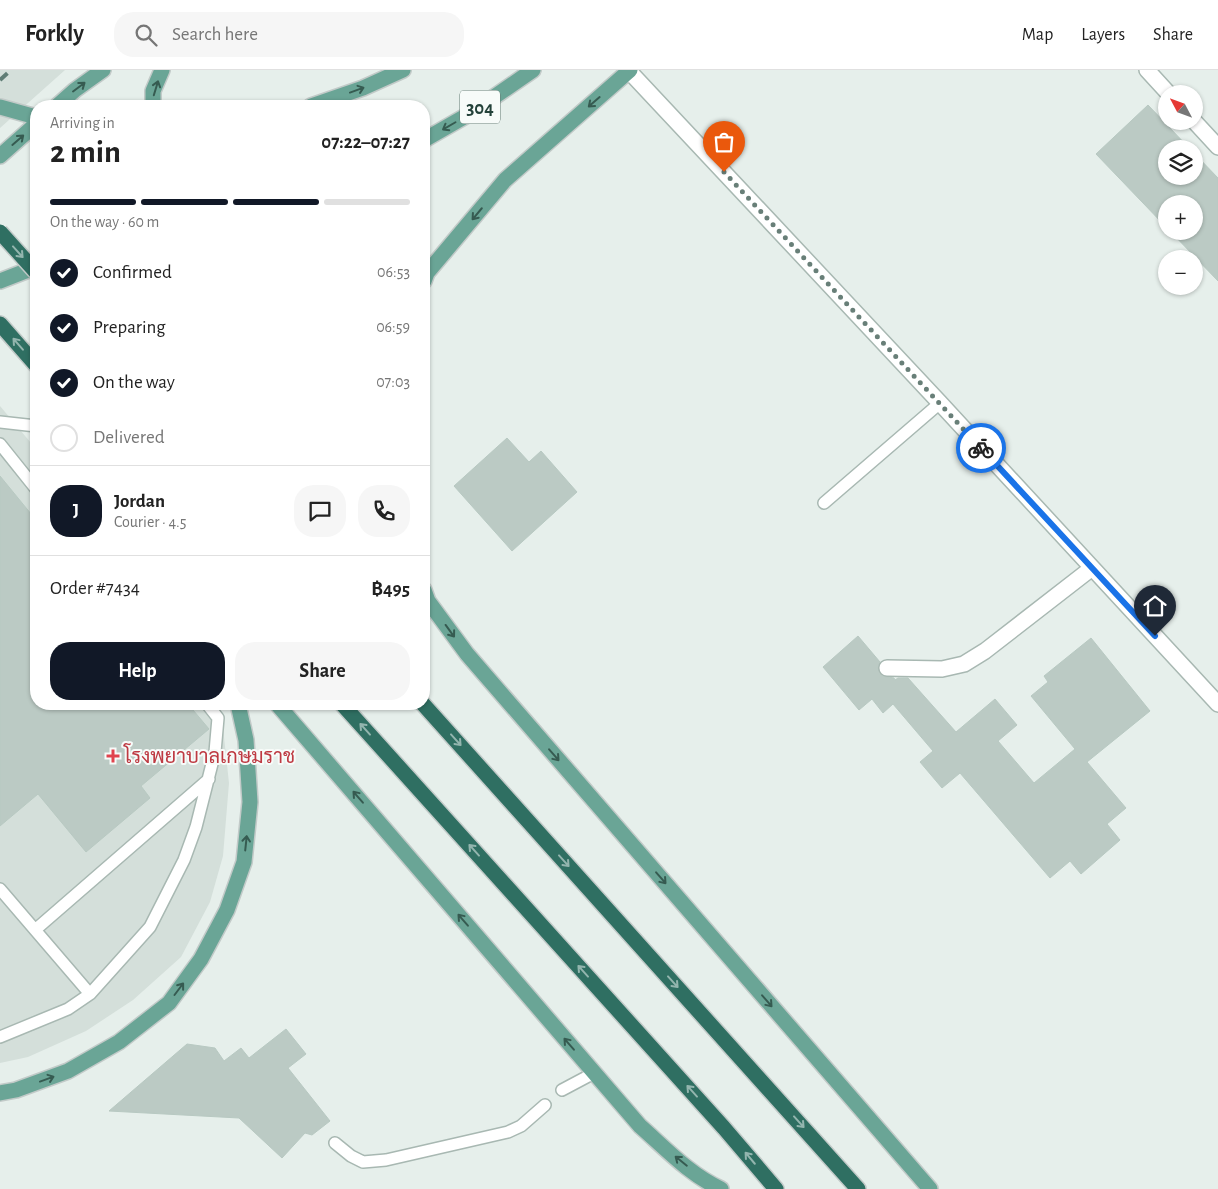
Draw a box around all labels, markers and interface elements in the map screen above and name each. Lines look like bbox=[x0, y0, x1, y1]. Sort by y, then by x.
search box bbox=[114, 12, 464, 57]
icon: search bbox=[132, 21, 160, 49]
text: Forkly bbox=[25, 22, 84, 46]
text: Search here bbox=[172, 25, 258, 44]
text: Map bbox=[1022, 26, 1053, 44]
text: Layers bbox=[1081, 26, 1125, 44]
text: Share bbox=[1153, 26, 1193, 44]
one-way arrow bbox=[151, 80, 161, 96]
one-way arrow bbox=[72, 82, 86, 92]
one-way arrow bbox=[349, 85, 365, 94]
north arrow bbox=[1158, 85, 1202, 130]
map controls bbox=[1158, 85, 1203, 295]
road number: 304 bbox=[460, 91, 500, 124]
one-way arrow bbox=[587, 96, 600, 108]
text: Arriving in bbox=[50, 115, 115, 131]
pin bbox=[703, 121, 745, 172]
one-way arrow bbox=[442, 122, 457, 131]
icon: bag bbox=[710, 128, 738, 156]
text: 07:22–07:27 bbox=[321, 133, 410, 152]
one-way arrow bbox=[12, 134, 25, 146]
text: 2 min bbox=[50, 136, 121, 168]
button: layers bbox=[1158, 140, 1203, 185]
button: + bbox=[1158, 195, 1203, 240]
one-way arrow bbox=[471, 208, 482, 221]
text: On the way · 60 m bbox=[50, 214, 159, 230]
one-way arrow bbox=[12, 245, 24, 258]
button: − bbox=[1158, 250, 1203, 295]
icon: check bbox=[50, 259, 78, 287]
text: Confirmed bbox=[93, 263, 172, 282]
text: 06:53 bbox=[377, 264, 410, 280]
icon: check bbox=[50, 314, 78, 342]
text: Preparing bbox=[93, 318, 166, 337]
text: 06:59 bbox=[376, 319, 410, 335]
one-way arrow bbox=[12, 338, 24, 351]
icon: check bbox=[50, 369, 78, 397]
text: On the way bbox=[93, 373, 175, 392]
text: 07:03 bbox=[376, 374, 410, 390]
courier bbox=[956, 423, 1006, 473]
text: Delivered bbox=[93, 428, 165, 447]
icon: bike bbox=[967, 434, 995, 462]
button: chat bbox=[294, 485, 346, 537]
button: phone bbox=[358, 485, 410, 537]
text: Jordan bbox=[114, 492, 165, 511]
text: J bbox=[73, 501, 79, 520]
text: Courier · 4.5 bbox=[114, 514, 186, 530]
text: Order #7434 bbox=[50, 579, 140, 598]
text: ฿495 bbox=[372, 580, 410, 599]
pin bbox=[1134, 585, 1176, 636]
icon: home bbox=[1141, 592, 1169, 620]
one-way arrow bbox=[445, 624, 455, 638]
button: Help bbox=[50, 642, 225, 700]
button: Share bbox=[235, 642, 410, 700]
one-way arrow bbox=[359, 723, 371, 736]
one-way arrow bbox=[450, 734, 462, 747]
place label: โรงพยาบาลเกษมราช bbox=[123, 743, 295, 767]
marker: โรงพยาบาลเกษมราช bbox=[106, 749, 120, 763]
one-way arrow bbox=[549, 749, 560, 762]
one-way arrow bbox=[352, 791, 363, 804]
one-way arrow bbox=[241, 835, 251, 851]
one-way arrow bbox=[468, 844, 480, 857]
one-way arrow bbox=[559, 854, 570, 867]
one-way arrow bbox=[655, 871, 666, 884]
one-way arrow bbox=[458, 914, 469, 927]
one-way arrow bbox=[577, 964, 589, 977]
one-way arrow bbox=[667, 975, 679, 988]
one-way arrow bbox=[174, 982, 184, 996]
one-way arrow bbox=[761, 994, 772, 1007]
one-way arrow bbox=[564, 1037, 575, 1050]
one-way arrow bbox=[38, 1074, 54, 1083]
one-way arrow bbox=[686, 1085, 698, 1098]
one-way arrow bbox=[793, 1116, 804, 1129]
one-way arrow bbox=[744, 1152, 756, 1165]
one-way arrow bbox=[675, 1156, 688, 1167]

